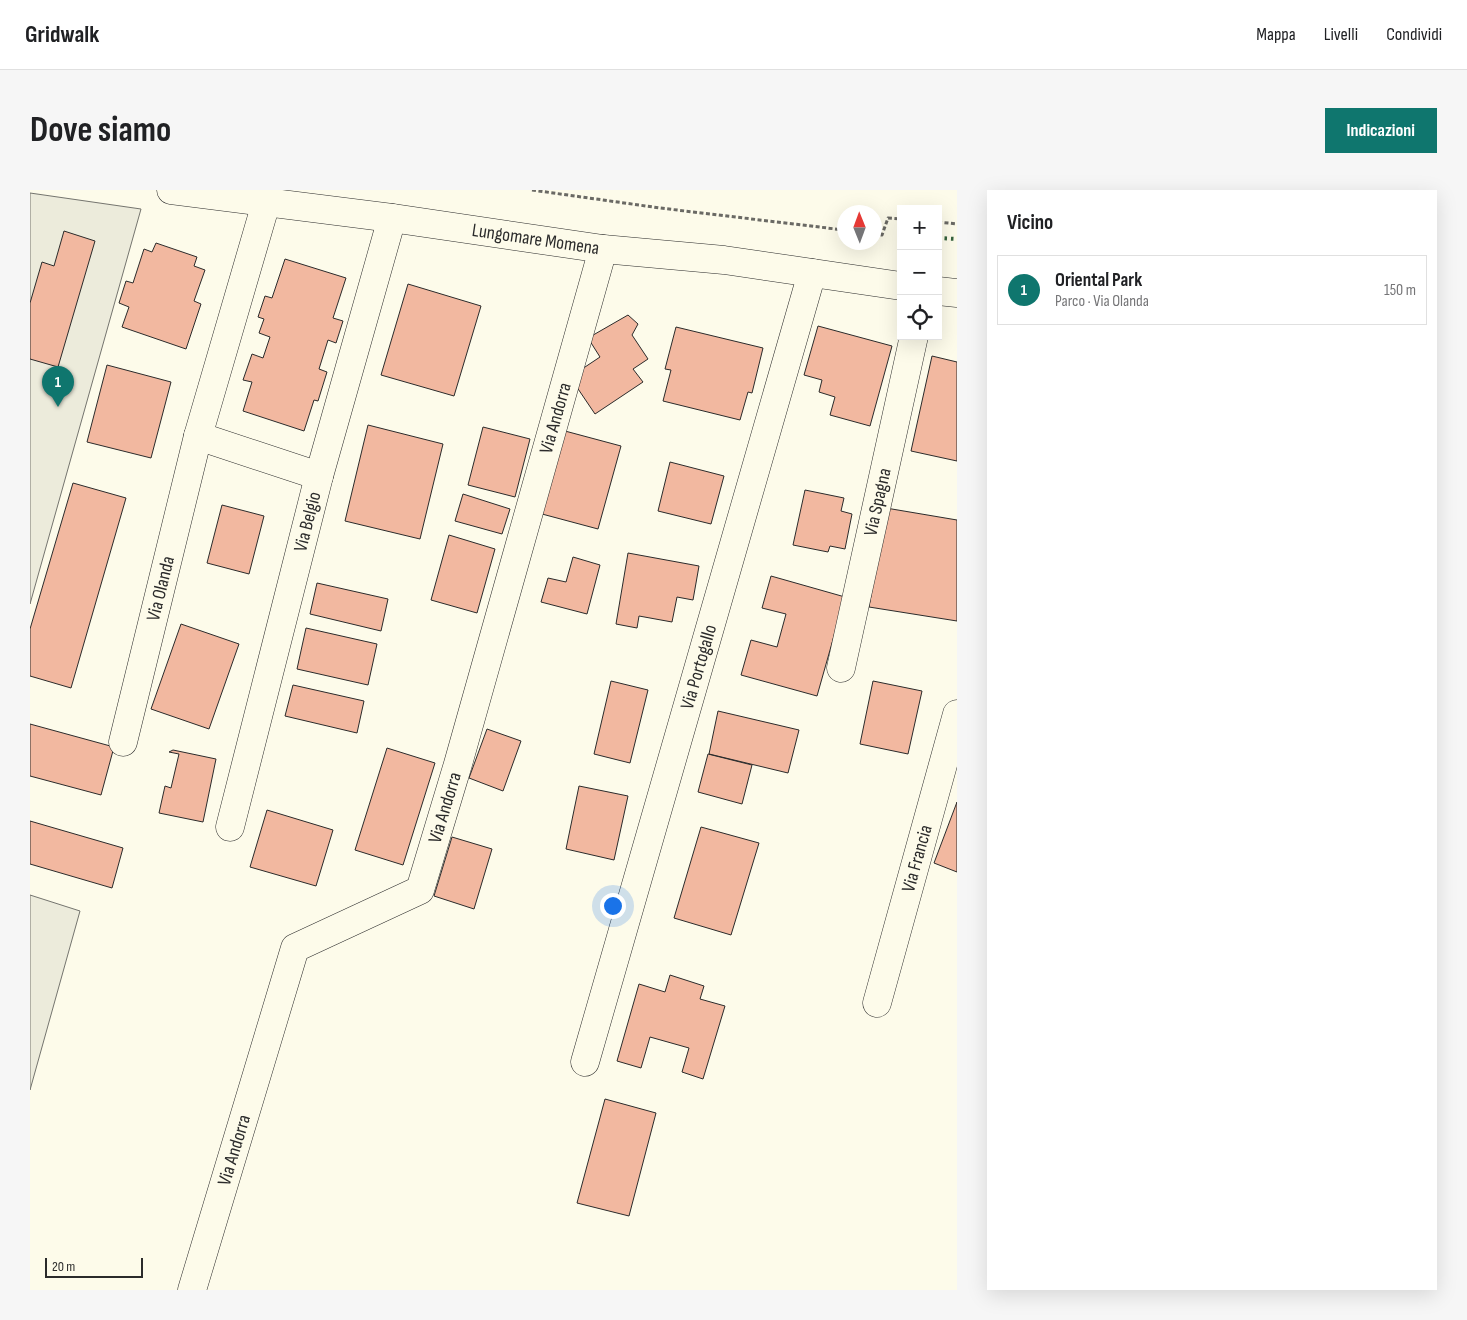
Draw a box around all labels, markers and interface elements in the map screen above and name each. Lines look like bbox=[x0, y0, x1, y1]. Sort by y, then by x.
text: Gridwalk bbox=[25, 20, 99, 49]
text: Mappa bbox=[1256, 24, 1296, 45]
text: Livelli bbox=[1324, 24, 1358, 45]
text: Condividi bbox=[1386, 24, 1442, 45]
button: Indicazioni bbox=[1325, 108, 1437, 153]
text: Dove siamo bbox=[30, 109, 171, 152]
north arrow bbox=[837, 205, 882, 250]
map controls bbox=[897, 205, 942, 340]
button: + bbox=[897, 205, 942, 250]
text: Vicino bbox=[1007, 210, 1053, 235]
street label: Lungomare Momena bbox=[471, 218, 601, 260]
button: − bbox=[897, 250, 942, 295]
text: Oriental Park bbox=[1055, 269, 1142, 292]
text: 1 bbox=[1021, 281, 1027, 300]
text: 150 m bbox=[1384, 281, 1416, 300]
text: Parco · Via Olanda bbox=[1055, 292, 1149, 311]
button: locate bbox=[897, 295, 942, 340]
pin: 1 bbox=[42, 366, 74, 407]
street label: Via Andorra bbox=[534, 380, 576, 456]
street label: Via Spagna bbox=[859, 466, 896, 538]
street label: Via Belgio bbox=[289, 489, 326, 554]
street label: Via Olanda bbox=[142, 554, 180, 623]
street label: Via Portogallo bbox=[676, 622, 722, 712]
street label: Via Andorra bbox=[423, 769, 466, 846]
street label: Via Francia bbox=[897, 822, 937, 895]
your location bbox=[600, 893, 626, 919]
street label: Via Andorra bbox=[213, 1112, 256, 1188]
scale bar bbox=[45, 1255, 142, 1278]
text: 20 m bbox=[52, 1258, 75, 1275]

